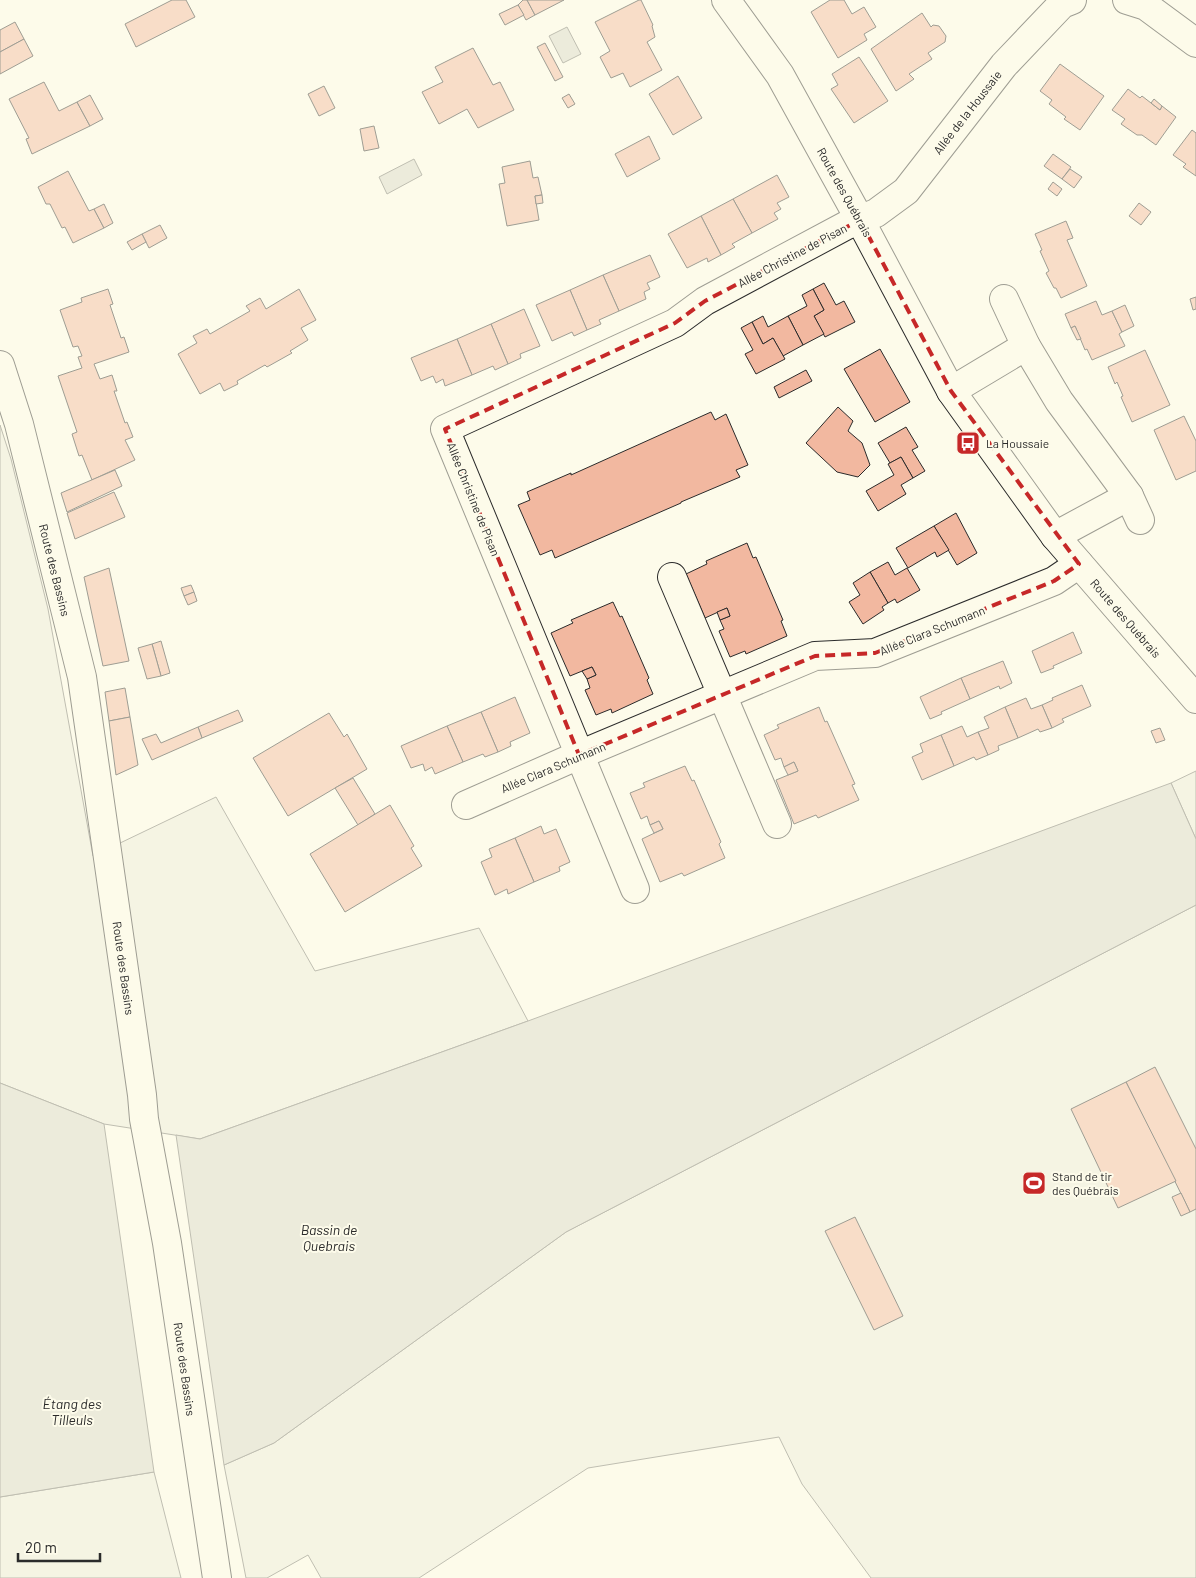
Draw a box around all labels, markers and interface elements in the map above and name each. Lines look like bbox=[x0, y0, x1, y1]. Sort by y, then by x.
street label: Allée de la Houssaie bbox=[930, 67, 1004, 157]
street label: Route des Québrais bbox=[815, 145, 875, 239]
street label: Allée Christine de Pisan bbox=[735, 220, 849, 290]
bus stop icon: La Houssaie bbox=[955, 430, 981, 456]
place label: La Houssaie bbox=[986, 436, 1049, 450]
street label: Allée Christine de Pisan bbox=[445, 440, 503, 558]
street label: Route des Bassins bbox=[37, 522, 73, 618]
street label: Route des Québrais bbox=[1088, 576, 1164, 660]
street label: Allée Clara Schumann bbox=[877, 602, 987, 658]
street label: Allée Clara Schumann bbox=[499, 739, 607, 795]
street label: Route des Bassins bbox=[110, 920, 138, 1016]
place label: Stand de tir des Québrais bbox=[1052, 1169, 1119, 1197]
sports icon: Stand de tir des Québrais bbox=[1021, 1170, 1047, 1196]
water label: Bassin de Quebrais bbox=[301, 1221, 357, 1254]
street label: Route des Bassins bbox=[171, 1321, 199, 1417]
water label: Étang des Tilleuls bbox=[43, 1395, 102, 1428]
scale bar bbox=[18, 1530, 100, 1562]
text: 20 m bbox=[25, 1538, 57, 1556]

